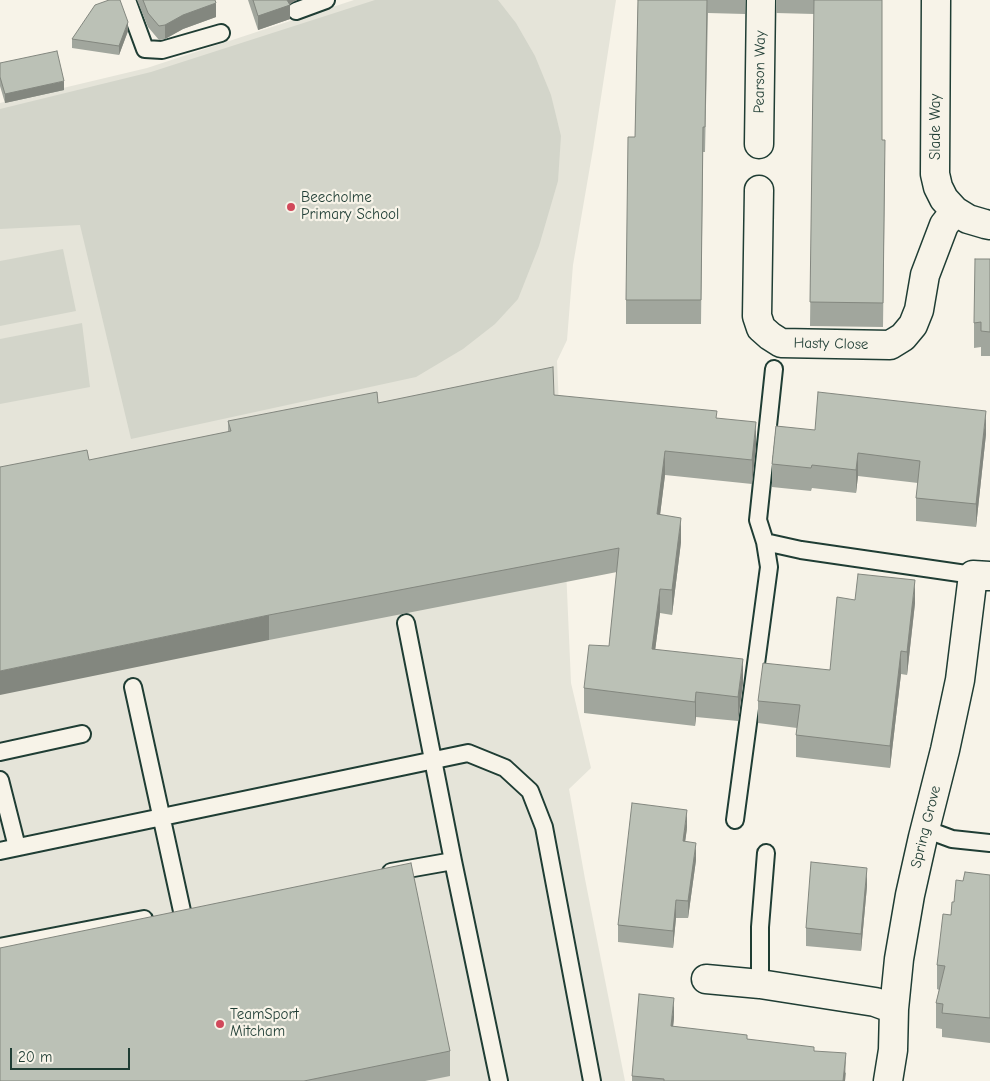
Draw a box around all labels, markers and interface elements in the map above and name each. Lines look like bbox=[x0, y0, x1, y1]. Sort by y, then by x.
street label: Pearson Way bbox=[750, 30, 770, 114]
street label: Slade Way bbox=[927, 94, 945, 160]
place label: Beecholme Primary School bbox=[301, 189, 399, 224]
marker: Beecholme Primary School bbox=[285, 201, 297, 213]
street label: Hasty Close bbox=[793, 334, 869, 354]
street label: Spring Grove bbox=[907, 784, 945, 870]
place label: TeamSport Mitcham bbox=[230, 1006, 299, 1041]
marker: TeamSport Mitcham bbox=[214, 1018, 226, 1030]
scale bar bbox=[12, 1038, 132, 1070]
text: 20 m bbox=[18, 1048, 52, 1066]

